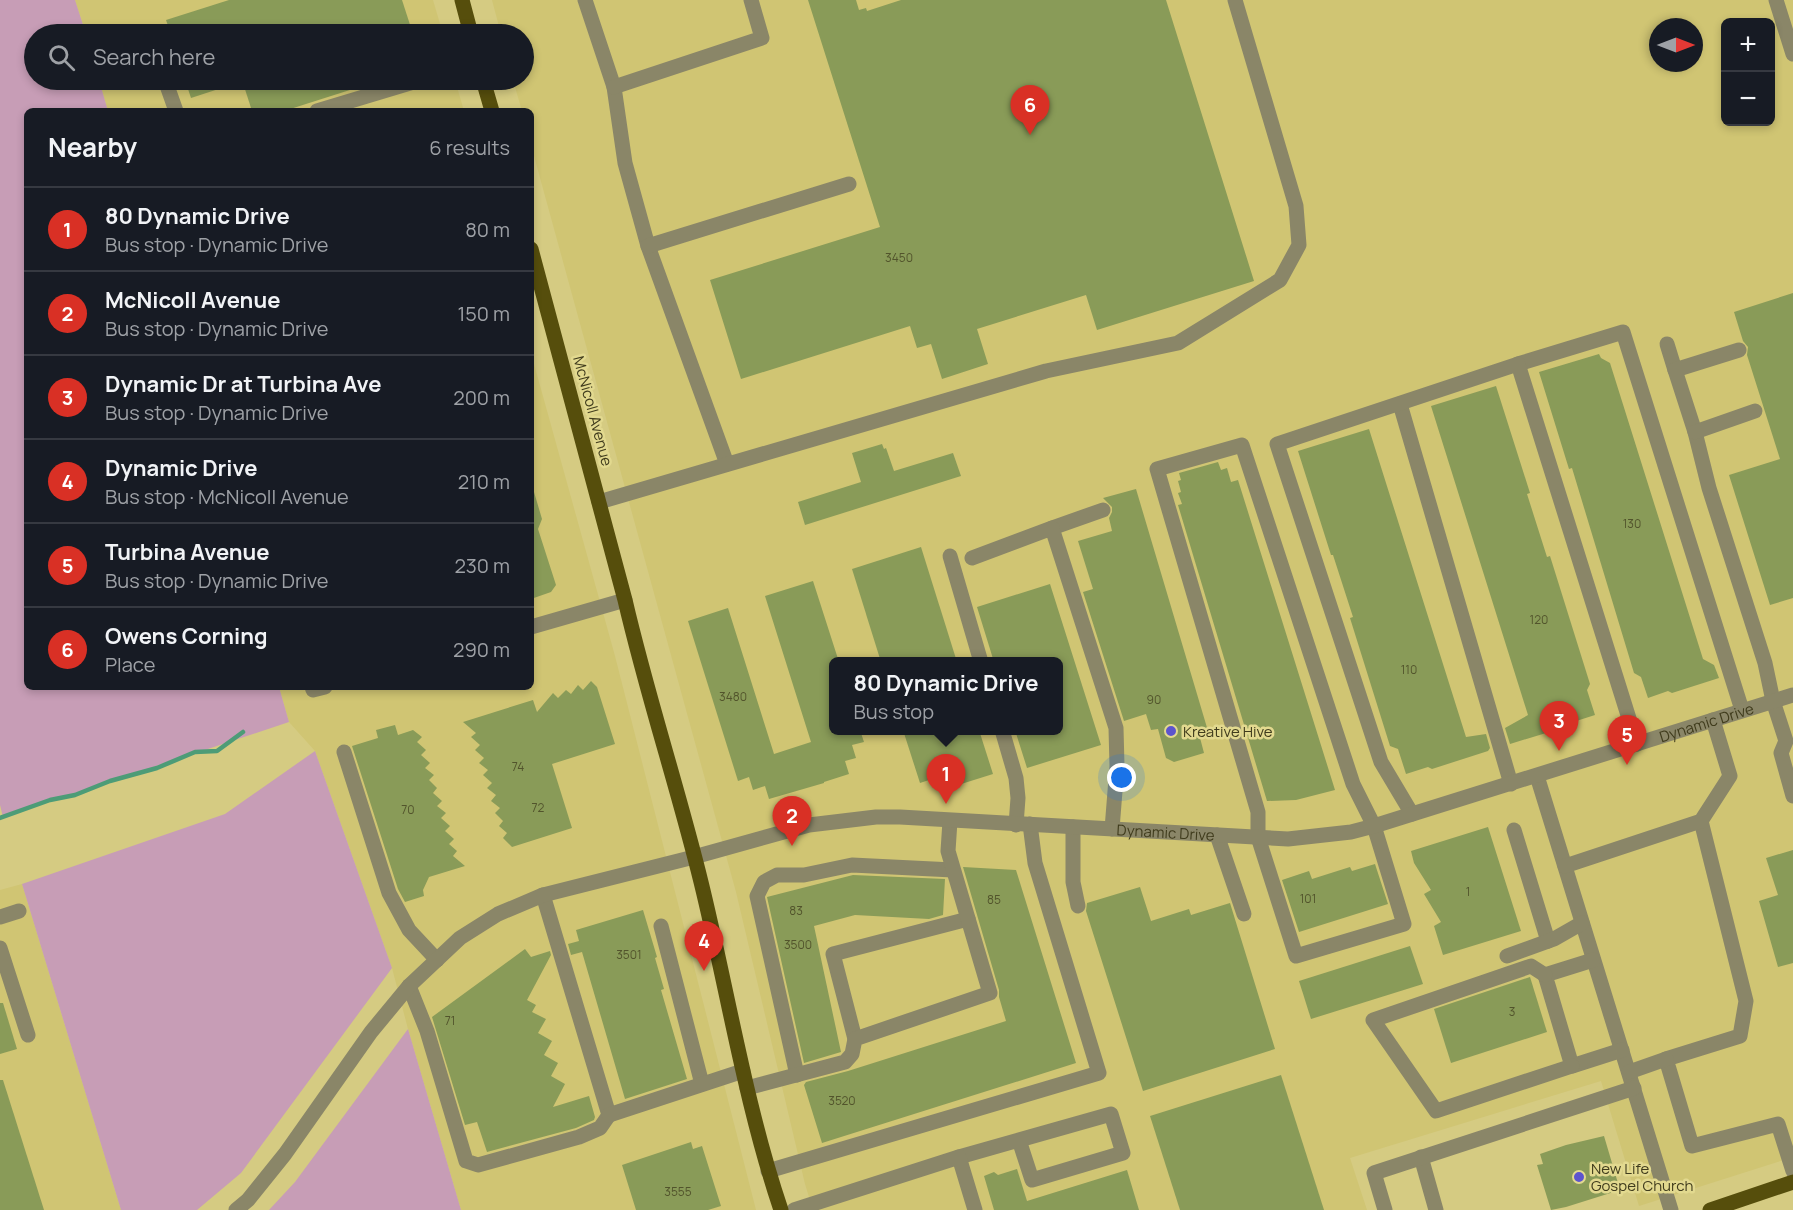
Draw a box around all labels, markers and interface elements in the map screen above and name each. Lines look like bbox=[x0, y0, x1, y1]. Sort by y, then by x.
north arrow bbox=[1649, 18, 1703, 72]
map controls bbox=[1721, 18, 1775, 126]
button: + bbox=[1721, 18, 1775, 72]
search box bbox=[24, 24, 534, 90]
icon: search bbox=[45, 41, 78, 74]
text: Search here bbox=[93, 42, 215, 72]
button: − bbox=[1721, 72, 1775, 126]
pin: 6 bbox=[1010, 86, 1050, 135]
text: Nearby bbox=[48, 129, 137, 165]
text: 6 results bbox=[429, 134, 510, 161]
text: 80 Dynamic Drive bbox=[105, 201, 290, 231]
text: 1 bbox=[63, 216, 72, 243]
text: 80 m bbox=[465, 216, 510, 243]
text: Bus stop · Dynamic Drive bbox=[105, 231, 328, 258]
house number: 3450 bbox=[885, 249, 913, 266]
text: McNicoll Avenue bbox=[105, 285, 280, 315]
text: 2 bbox=[62, 300, 73, 327]
text: 150 m bbox=[457, 300, 510, 327]
text: Bus stop · Dynamic Drive bbox=[105, 315, 328, 342]
street label: McNicoll Avenue bbox=[568, 354, 618, 469]
text: Dynamic Dr at Turbina Ave bbox=[105, 369, 382, 399]
text: 3 bbox=[62, 384, 73, 411]
text: 200 m bbox=[453, 384, 510, 411]
text: Bus stop · Dynamic Drive bbox=[105, 399, 328, 426]
text: Dynamic Drive bbox=[105, 453, 258, 483]
text: 4 bbox=[61, 468, 74, 495]
text: 210 m bbox=[458, 468, 510, 495]
text: Bus stop · McNicoll Avenue bbox=[105, 483, 349, 510]
house number: 130 bbox=[1623, 515, 1641, 532]
text: Turbina Avenue bbox=[105, 537, 270, 567]
text: 5 bbox=[62, 552, 73, 579]
text: 230 m bbox=[454, 552, 510, 579]
text: Bus stop · Dynamic Drive bbox=[105, 567, 328, 594]
house number: 120 bbox=[1530, 611, 1548, 628]
text: Owens Corning bbox=[105, 621, 268, 651]
text: 6 bbox=[61, 636, 74, 663]
text: 290 m bbox=[453, 636, 510, 663]
text: Place bbox=[105, 651, 155, 678]
popup bbox=[829, 657, 1063, 735]
house number: 110 bbox=[1401, 661, 1417, 678]
text: 80 Dynamic Drive bbox=[854, 668, 1038, 698]
house number: 3480 bbox=[719, 688, 747, 705]
house number: 90 bbox=[1147, 691, 1161, 708]
street label: Dynamic Drive bbox=[1657, 697, 1756, 747]
text: Bus stop bbox=[854, 698, 934, 725]
pin: 3 bbox=[1540, 702, 1578, 751]
pin: 5 bbox=[1608, 716, 1646, 765]
place label: Kreative Hive bbox=[1183, 721, 1273, 742]
marker: Kreative Hive bbox=[1164, 724, 1178, 738]
pin: 1 bbox=[926, 754, 966, 804]
house number: 74 bbox=[512, 758, 524, 775]
your location bbox=[1107, 763, 1136, 792]
pin: 2 bbox=[772, 796, 812, 846]
house number: 72 bbox=[532, 799, 545, 816]
house number: 70 bbox=[401, 801, 415, 818]
street label: Dynamic Drive bbox=[1116, 819, 1215, 845]
house number: 1 bbox=[1466, 883, 1470, 900]
house number: 101 bbox=[1300, 890, 1316, 907]
house number: 85 bbox=[987, 891, 1001, 908]
house number: 83 bbox=[789, 902, 803, 919]
pin: 4 bbox=[684, 922, 724, 971]
house number: 3500 bbox=[784, 936, 812, 953]
house number: 3501 bbox=[616, 946, 642, 963]
house number: 3 bbox=[1509, 1003, 1515, 1020]
house number: 71 bbox=[445, 1012, 455, 1029]
house number: 3520 bbox=[828, 1092, 856, 1109]
place label: New Life Gospel Church bbox=[1591, 1158, 1694, 1196]
marker: New Life Gospel Church bbox=[1572, 1170, 1586, 1184]
house number: 3555 bbox=[664, 1183, 692, 1200]

